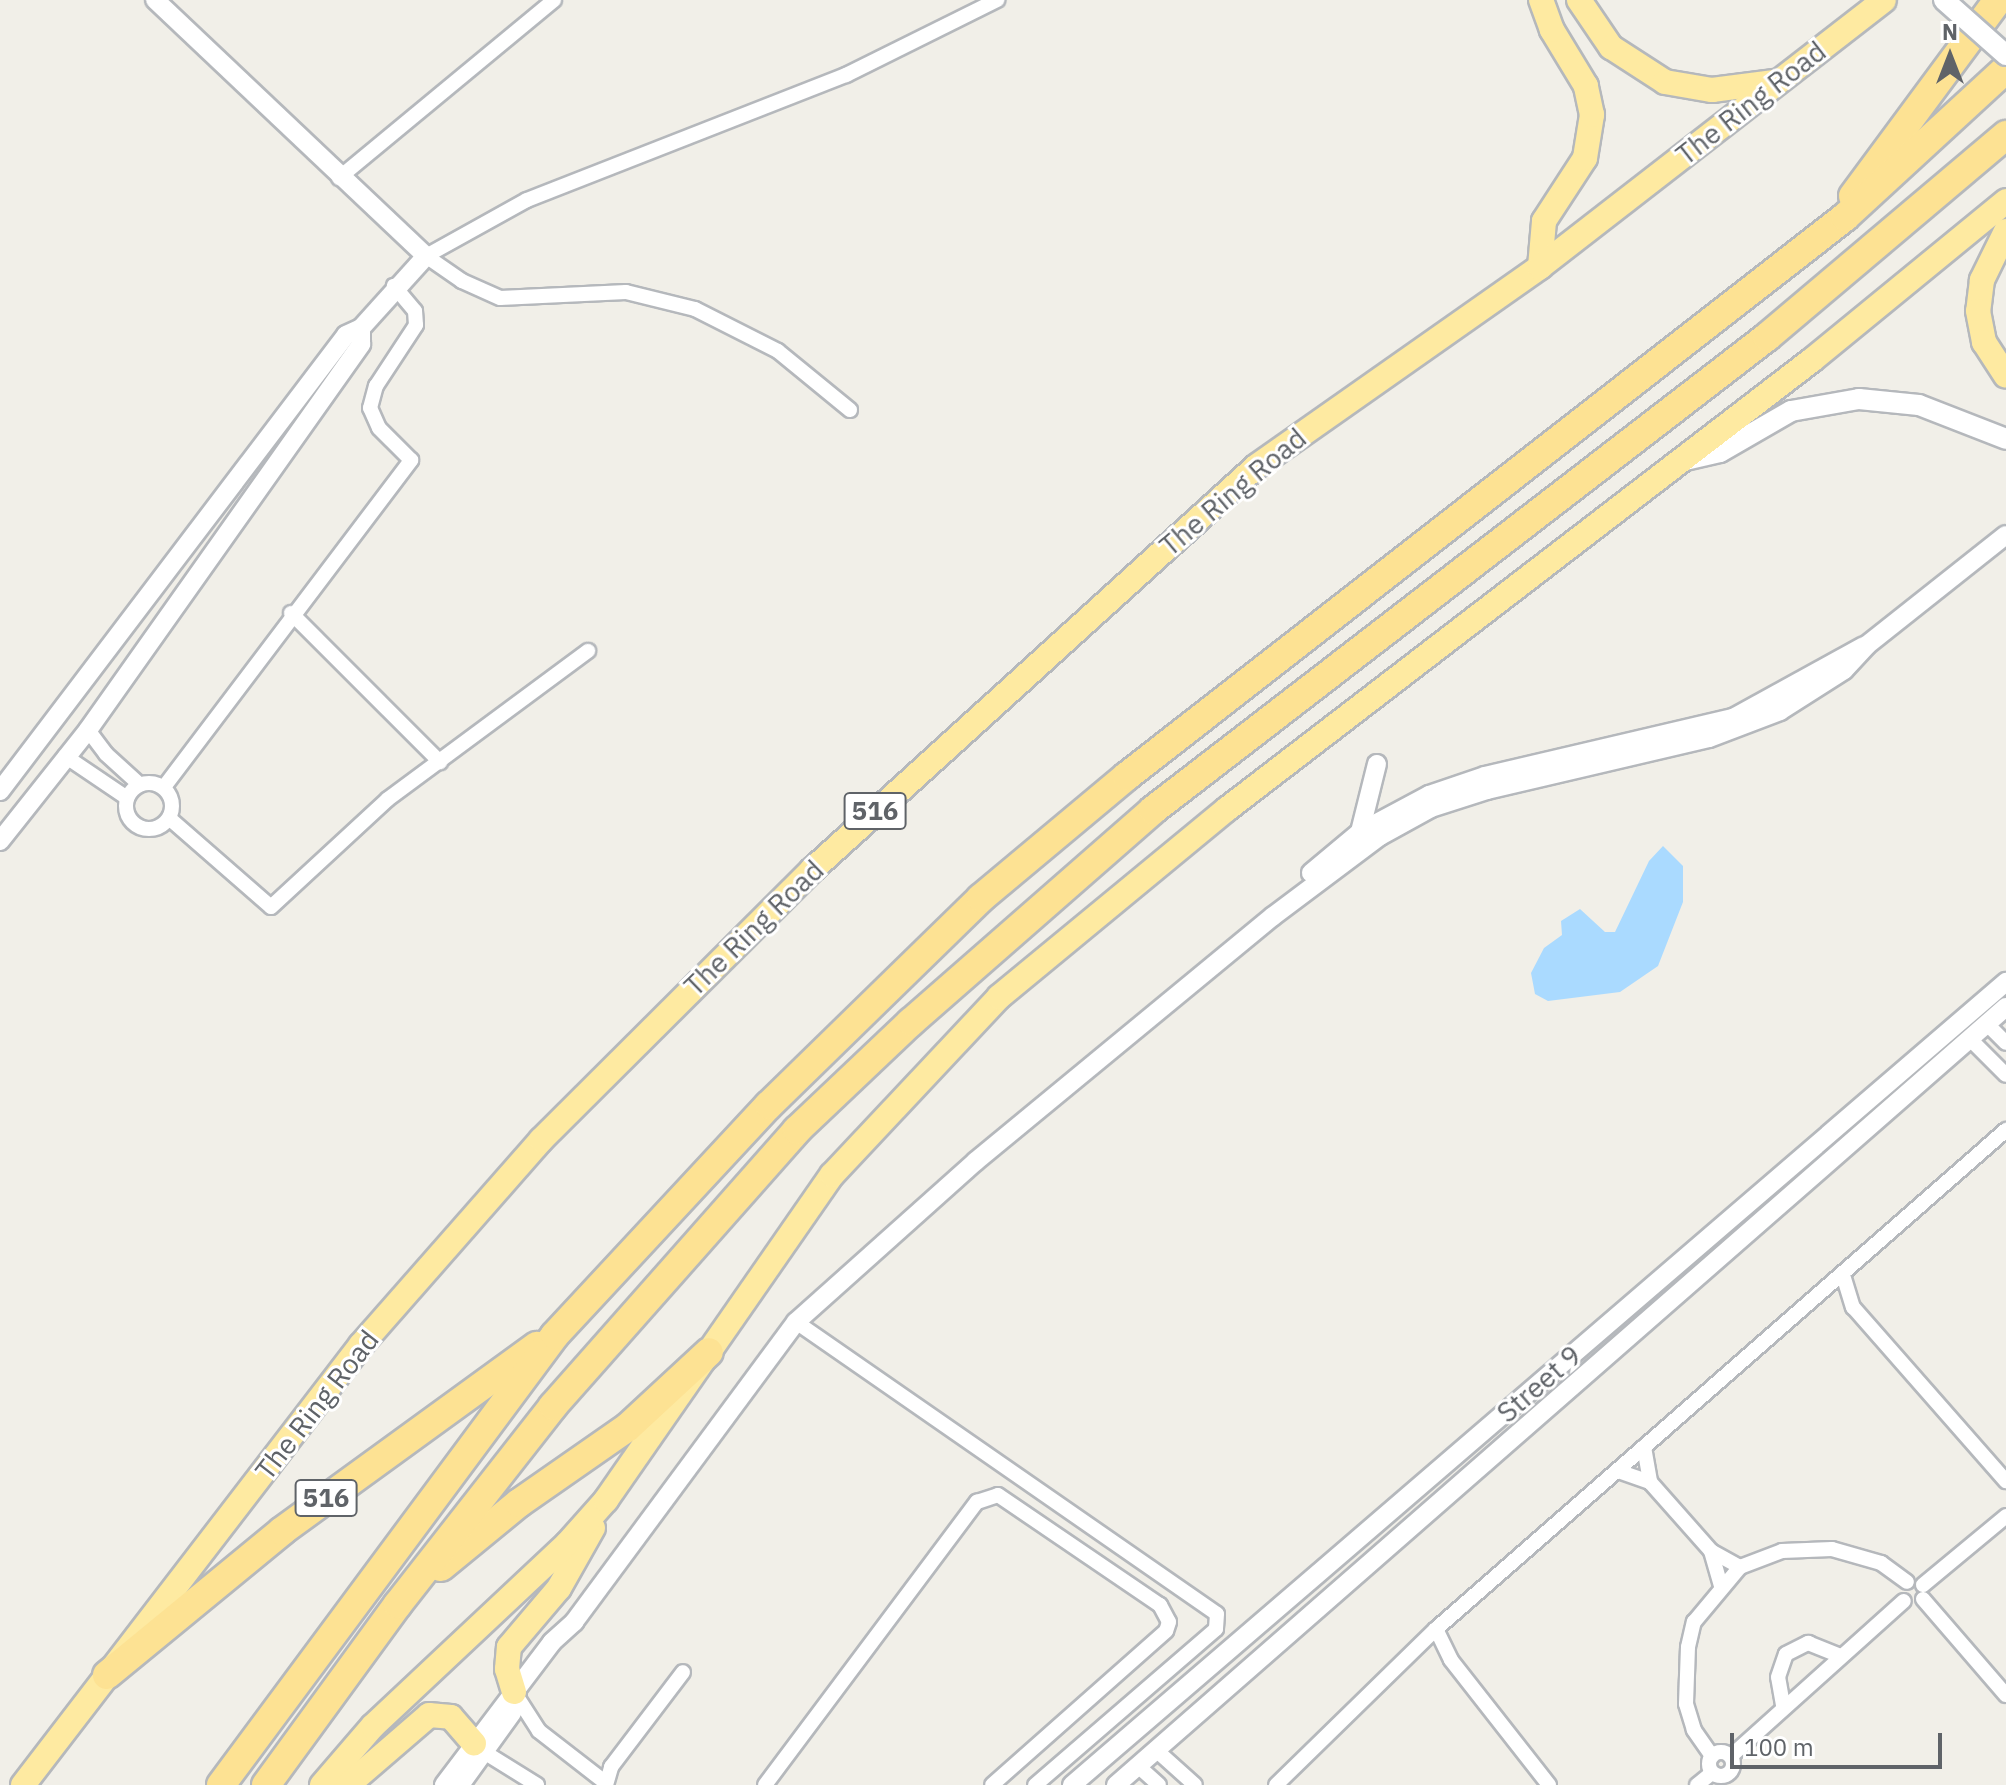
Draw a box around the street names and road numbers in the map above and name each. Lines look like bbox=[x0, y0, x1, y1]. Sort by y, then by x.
street label: The Ring Road bbox=[1670, 34, 1832, 172]
street label: The Ring Road bbox=[1153, 421, 1313, 563]
road number: 516 bbox=[843, 789, 907, 833]
street label: The Ring Road bbox=[677, 853, 831, 1003]
street label: The Ring Road bbox=[248, 1324, 386, 1486]
street label: Street 9 bbox=[1490, 1338, 1588, 1430]
road number: 516 bbox=[294, 1476, 358, 1520]

